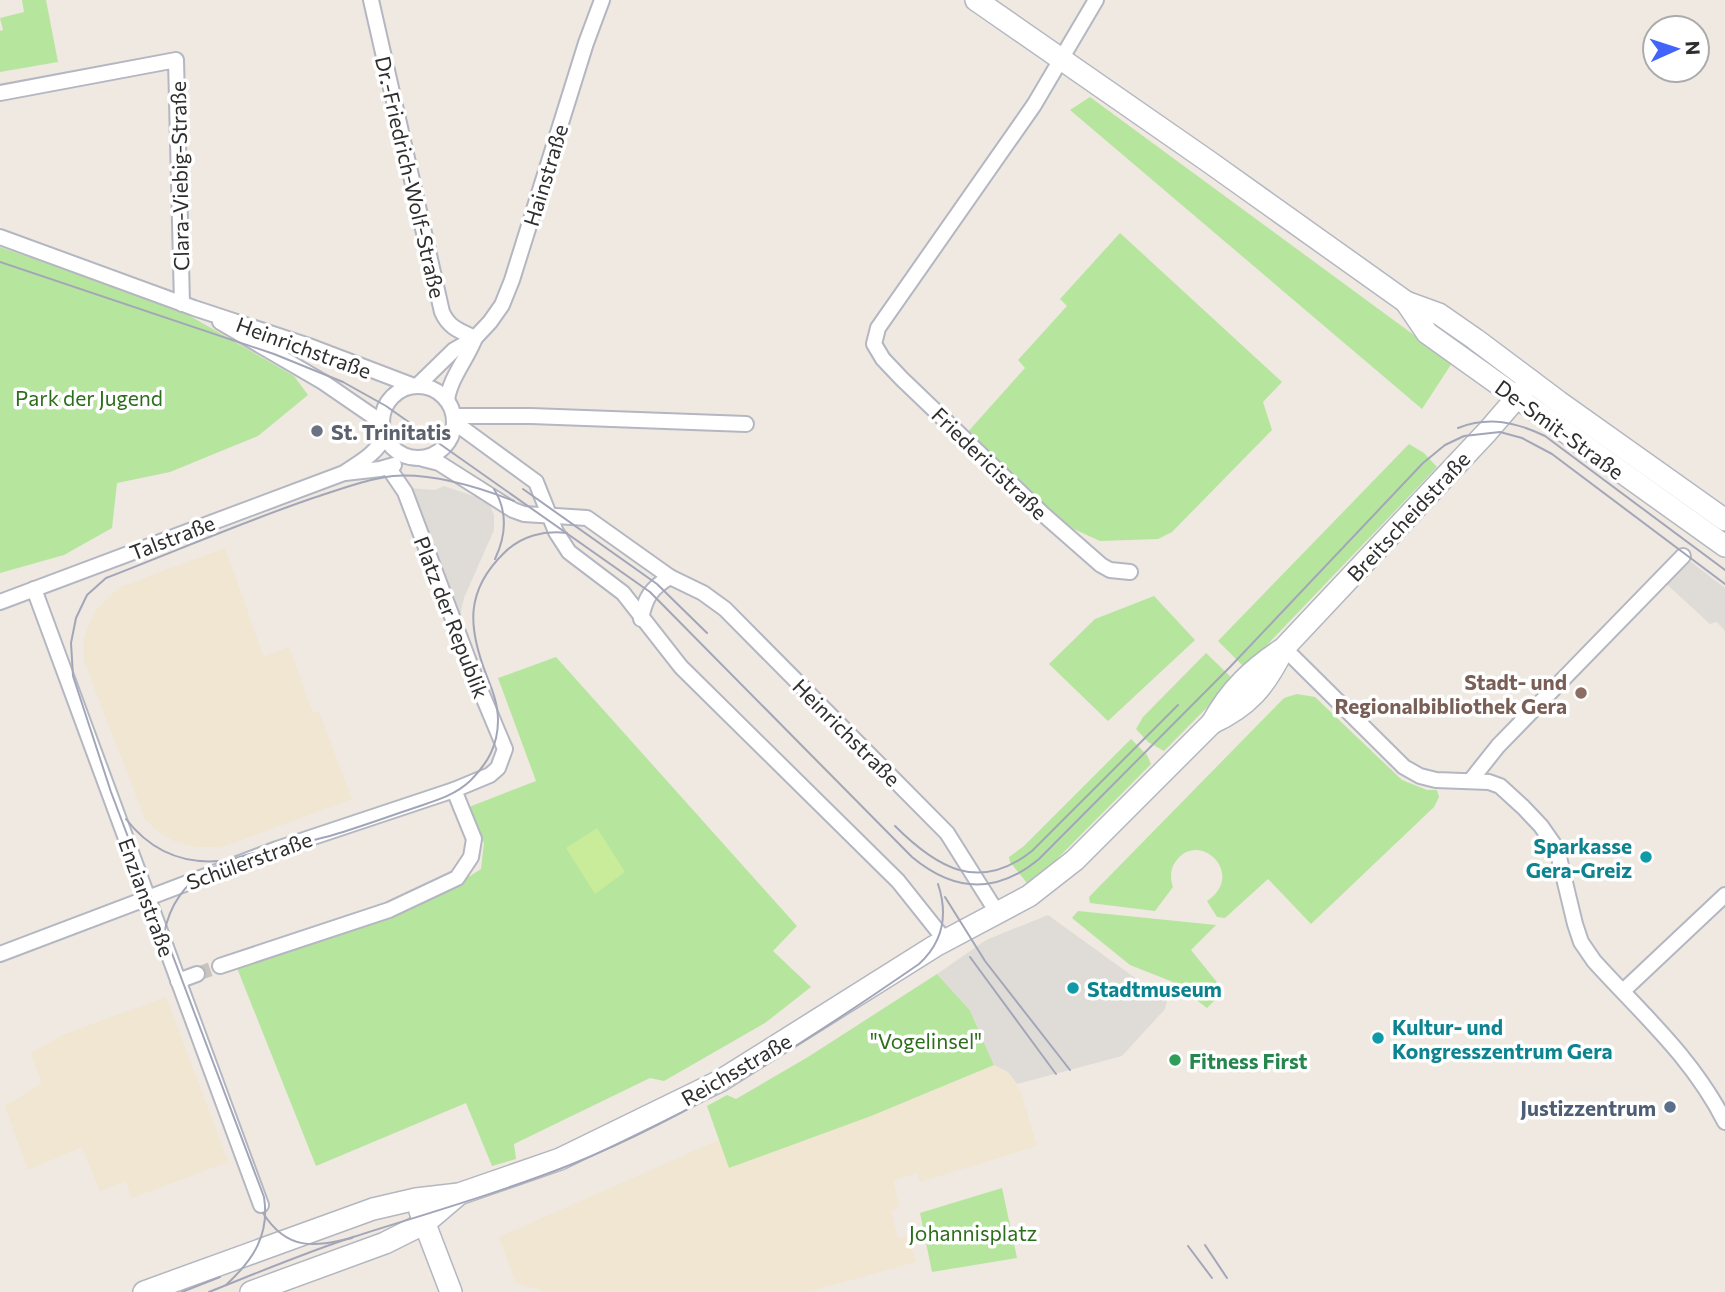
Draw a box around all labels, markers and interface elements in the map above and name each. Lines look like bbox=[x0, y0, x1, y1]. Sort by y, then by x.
north arrow bbox=[1641, 14, 1711, 84]
text: N bbox=[1682, 40, 1705, 56]
street label: Dr.-Friedrich-Wolf-Straße bbox=[371, 54, 451, 300]
street label: Clara-Viebig-Straße bbox=[165, 81, 193, 271]
street label: Hainstraße bbox=[518, 121, 572, 229]
street label: Heinrichstraße bbox=[233, 311, 375, 383]
street label: De-Smit-Straße bbox=[1491, 374, 1629, 484]
park label: Park der Jugend bbox=[15, 385, 163, 410]
street label: Friedericistraße bbox=[927, 402, 1053, 524]
place label: St. Trinitatis bbox=[331, 419, 451, 444]
marker: St. Trinitatis bbox=[309, 423, 325, 439]
street label: Breitscheidstraße bbox=[1341, 446, 1475, 586]
street label: Talstraße bbox=[126, 509, 218, 565]
street label: Platz der Republik bbox=[410, 533, 494, 701]
place label: Stadt- und Regionalbibliothek Gera bbox=[1335, 669, 1567, 718]
street label: Heinrichstraße bbox=[788, 673, 906, 791]
marker: Stadt- und Regionalbibliothek Gera bbox=[1573, 685, 1589, 701]
street label: Schülerstraße bbox=[183, 826, 315, 894]
place label: Sparkasse Gera-Greiz bbox=[1526, 833, 1632, 882]
street label: Enzianstraße bbox=[114, 834, 180, 960]
marker: Sparkasse Gera-Greiz bbox=[1638, 849, 1654, 865]
place label: Stadtmuseum bbox=[1087, 976, 1222, 1001]
marker: Stadtmuseum bbox=[1065, 980, 1081, 996]
place label: Kultur- und Kongresszentrum Gera bbox=[1392, 1014, 1613, 1063]
street label: Reichsstraße bbox=[677, 1027, 795, 1111]
park label: "Vogelinsel" bbox=[870, 1028, 982, 1053]
marker: Kultur- und Kongresszentrum Gera bbox=[1370, 1030, 1386, 1046]
place label: Fitness First bbox=[1189, 1048, 1308, 1073]
marker: Fitness First bbox=[1167, 1052, 1183, 1068]
place label: Justizzentrum bbox=[1520, 1095, 1656, 1120]
marker: Justizzentrum bbox=[1662, 1099, 1678, 1115]
park label: Johannisplatz bbox=[909, 1220, 1037, 1245]

